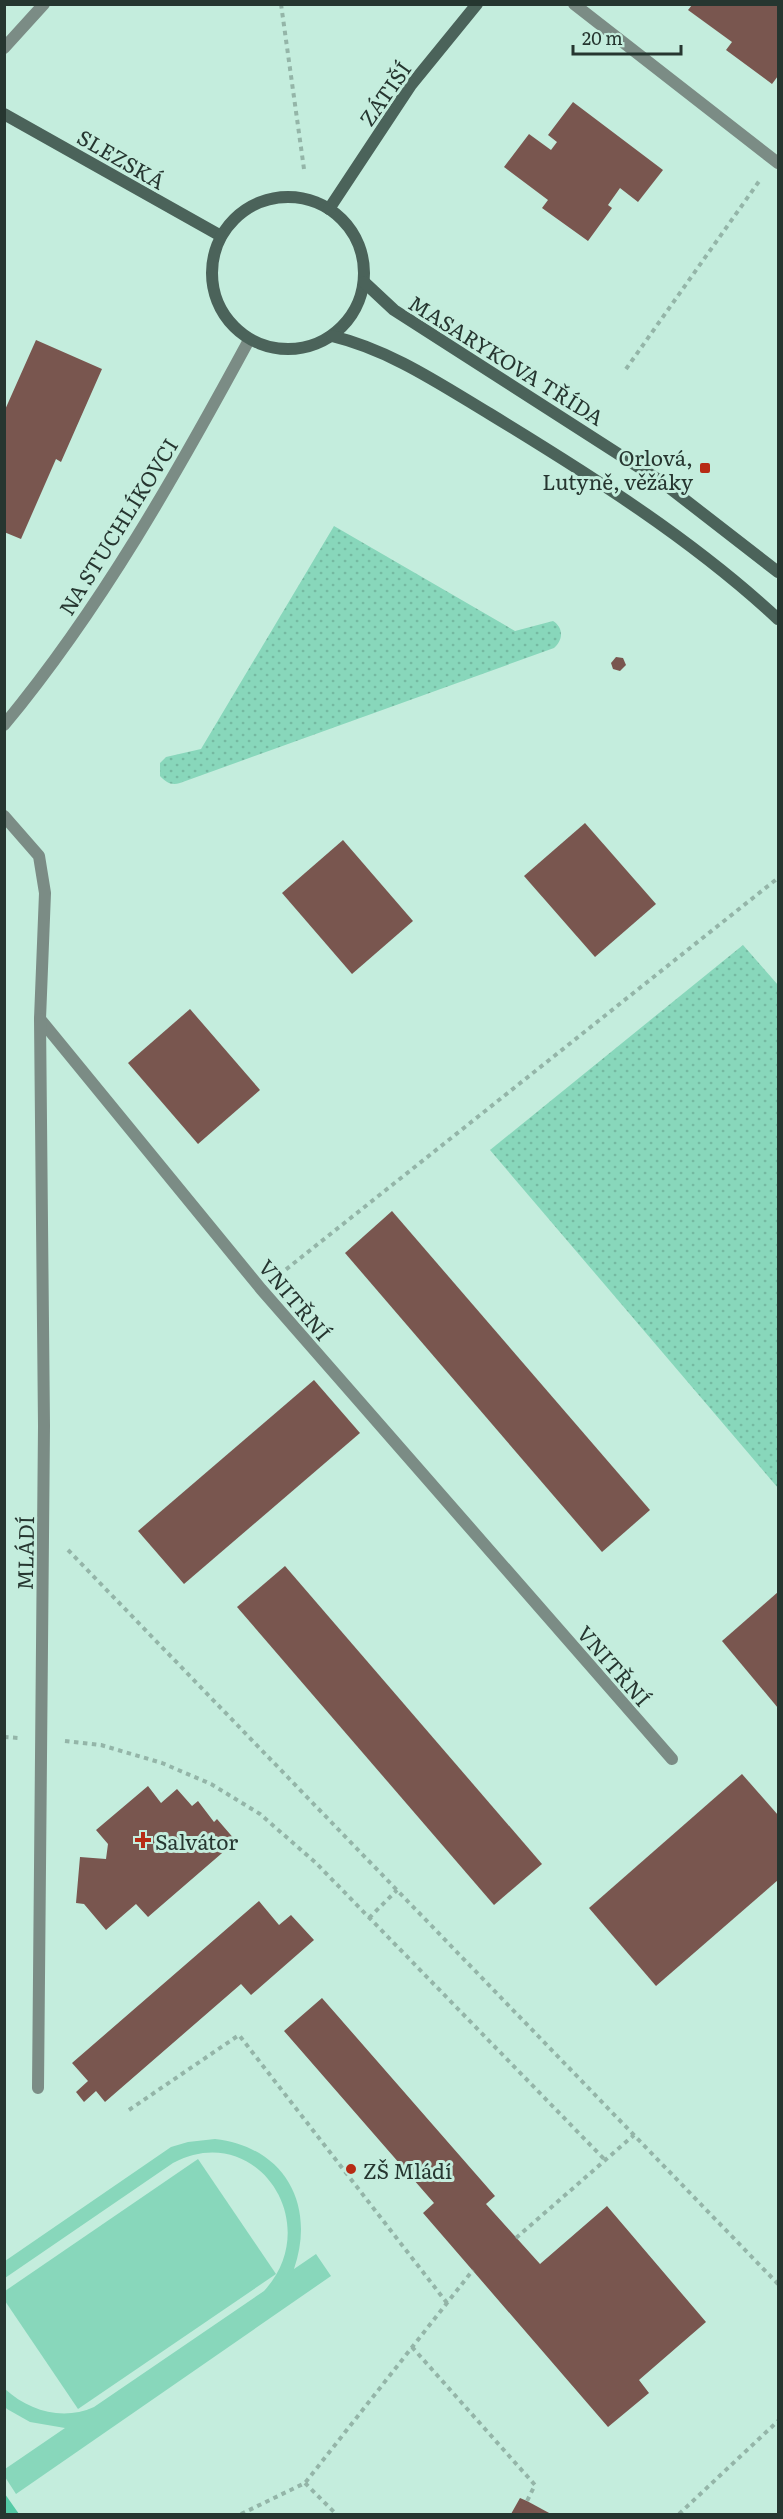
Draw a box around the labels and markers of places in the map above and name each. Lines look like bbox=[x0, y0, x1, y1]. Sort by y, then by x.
place label: Orlová, Lutyně, věžáky bbox=[542, 441, 694, 496]
marker: Orlová, Lutyně, věžáky bbox=[698, 461, 712, 475]
place label: Salvátor bbox=[155, 1825, 238, 1856]
marker: Salvátor bbox=[136, 1833, 150, 1847]
place label: ZŠ Mládí bbox=[363, 2154, 452, 2185]
marker: ZŠ Mládí bbox=[344, 2162, 358, 2176]

